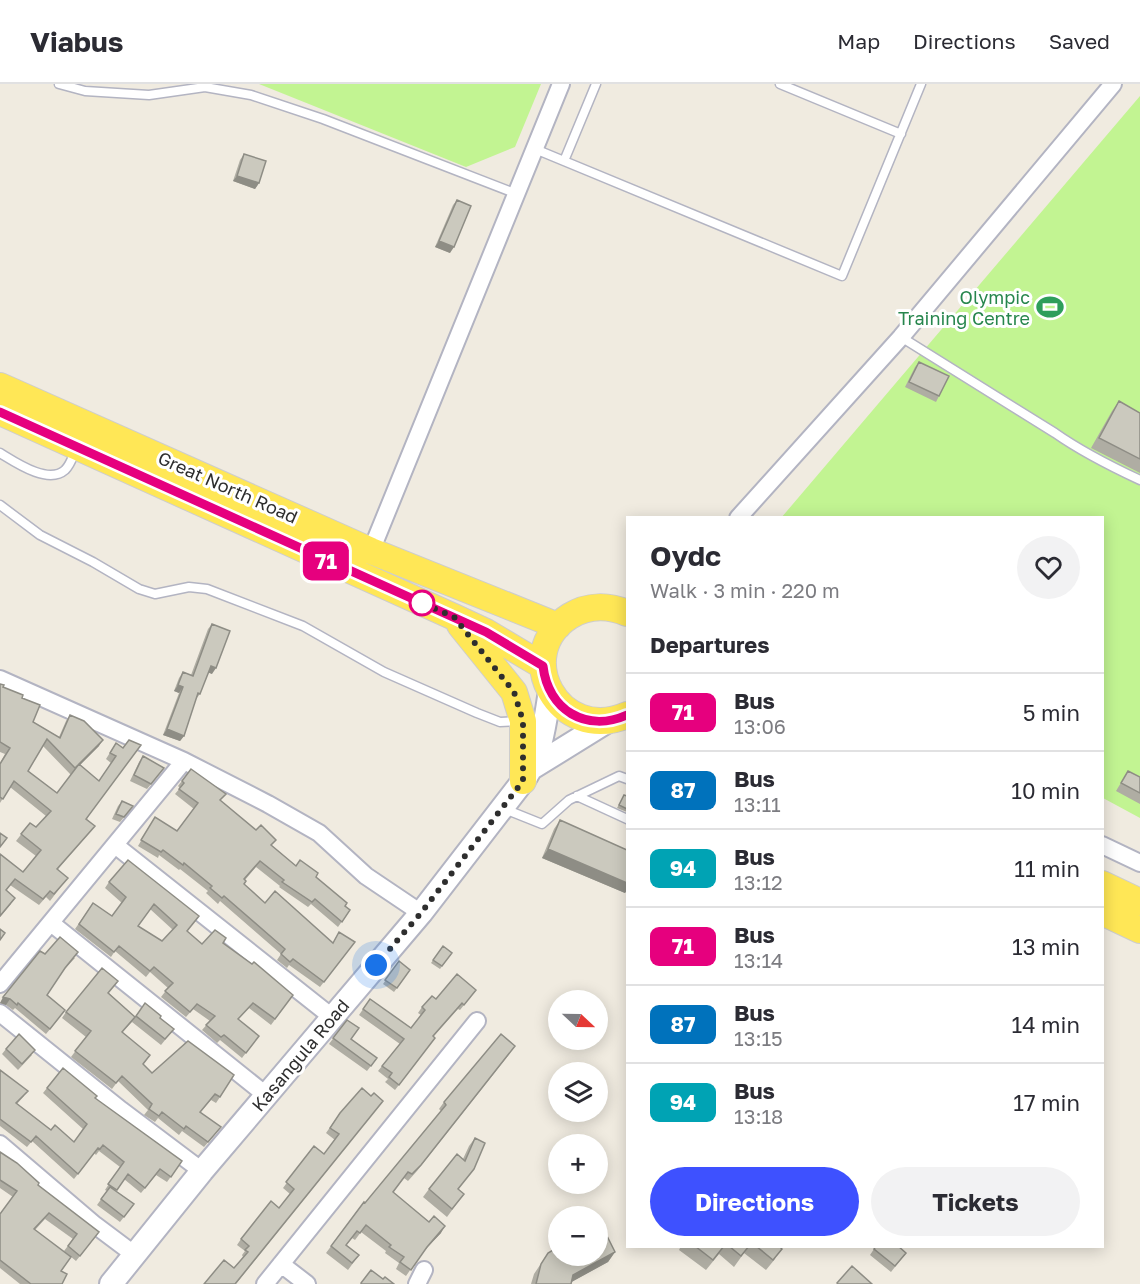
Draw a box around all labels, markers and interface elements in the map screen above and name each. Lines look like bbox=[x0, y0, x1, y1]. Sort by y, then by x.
text: Viabus bbox=[30, 25, 123, 58]
text: Map bbox=[837, 28, 880, 54]
text: Directions bbox=[913, 28, 1016, 54]
text: Saved bbox=[1049, 28, 1110, 54]
place label: Olympic Training Centre bbox=[898, 286, 1030, 329]
sports icon: Olympic Training Centre bbox=[1035, 292, 1065, 322]
street label: Great North Road bbox=[155, 446, 301, 528]
button: heart bbox=[1017, 536, 1080, 599]
text: Oydc bbox=[650, 539, 721, 572]
line badge: 71 bbox=[299, 542, 353, 580]
text: 71 bbox=[315, 548, 337, 574]
text: Walk · 3 min · 220 m bbox=[650, 578, 840, 602]
unlabelled marker bbox=[409, 590, 435, 616]
text: Departures bbox=[650, 631, 769, 658]
text: Bus bbox=[734, 687, 775, 714]
text: 71 bbox=[672, 699, 694, 725]
text: 5 min bbox=[1023, 699, 1080, 726]
text: 13:06 bbox=[734, 714, 786, 738]
text: Bus bbox=[734, 765, 775, 792]
text: 87 bbox=[671, 777, 695, 803]
text: 10 min bbox=[1011, 777, 1080, 804]
text: 13:11 bbox=[734, 792, 781, 816]
text: Bus bbox=[734, 843, 775, 870]
text: 94 bbox=[670, 855, 696, 881]
text: 11 min bbox=[1014, 855, 1080, 882]
text: 13:12 bbox=[734, 870, 783, 894]
text: Bus bbox=[734, 921, 775, 948]
text: 71 bbox=[672, 933, 694, 959]
text: 13 min bbox=[1012, 933, 1080, 960]
text: 13:14 bbox=[734, 948, 783, 972]
your location bbox=[361, 950, 391, 980]
north arrow bbox=[548, 990, 608, 1050]
map controls bbox=[548, 990, 608, 1266]
street label: Kasangula Road bbox=[247, 994, 353, 1116]
text: Bus bbox=[734, 999, 775, 1026]
text: 87 bbox=[671, 1011, 695, 1037]
text: 14 min bbox=[1012, 1011, 1080, 1038]
text: 13:15 bbox=[734, 1026, 783, 1050]
button: layers bbox=[548, 1062, 608, 1122]
text: Bus bbox=[734, 1077, 775, 1104]
text: 94 bbox=[670, 1089, 696, 1115]
text: 17 min bbox=[1013, 1089, 1080, 1116]
text: 13:18 bbox=[734, 1104, 783, 1128]
button: + bbox=[548, 1134, 608, 1194]
button: Directions bbox=[650, 1167, 859, 1236]
button: Tickets bbox=[871, 1167, 1080, 1236]
button: − bbox=[548, 1206, 608, 1266]

